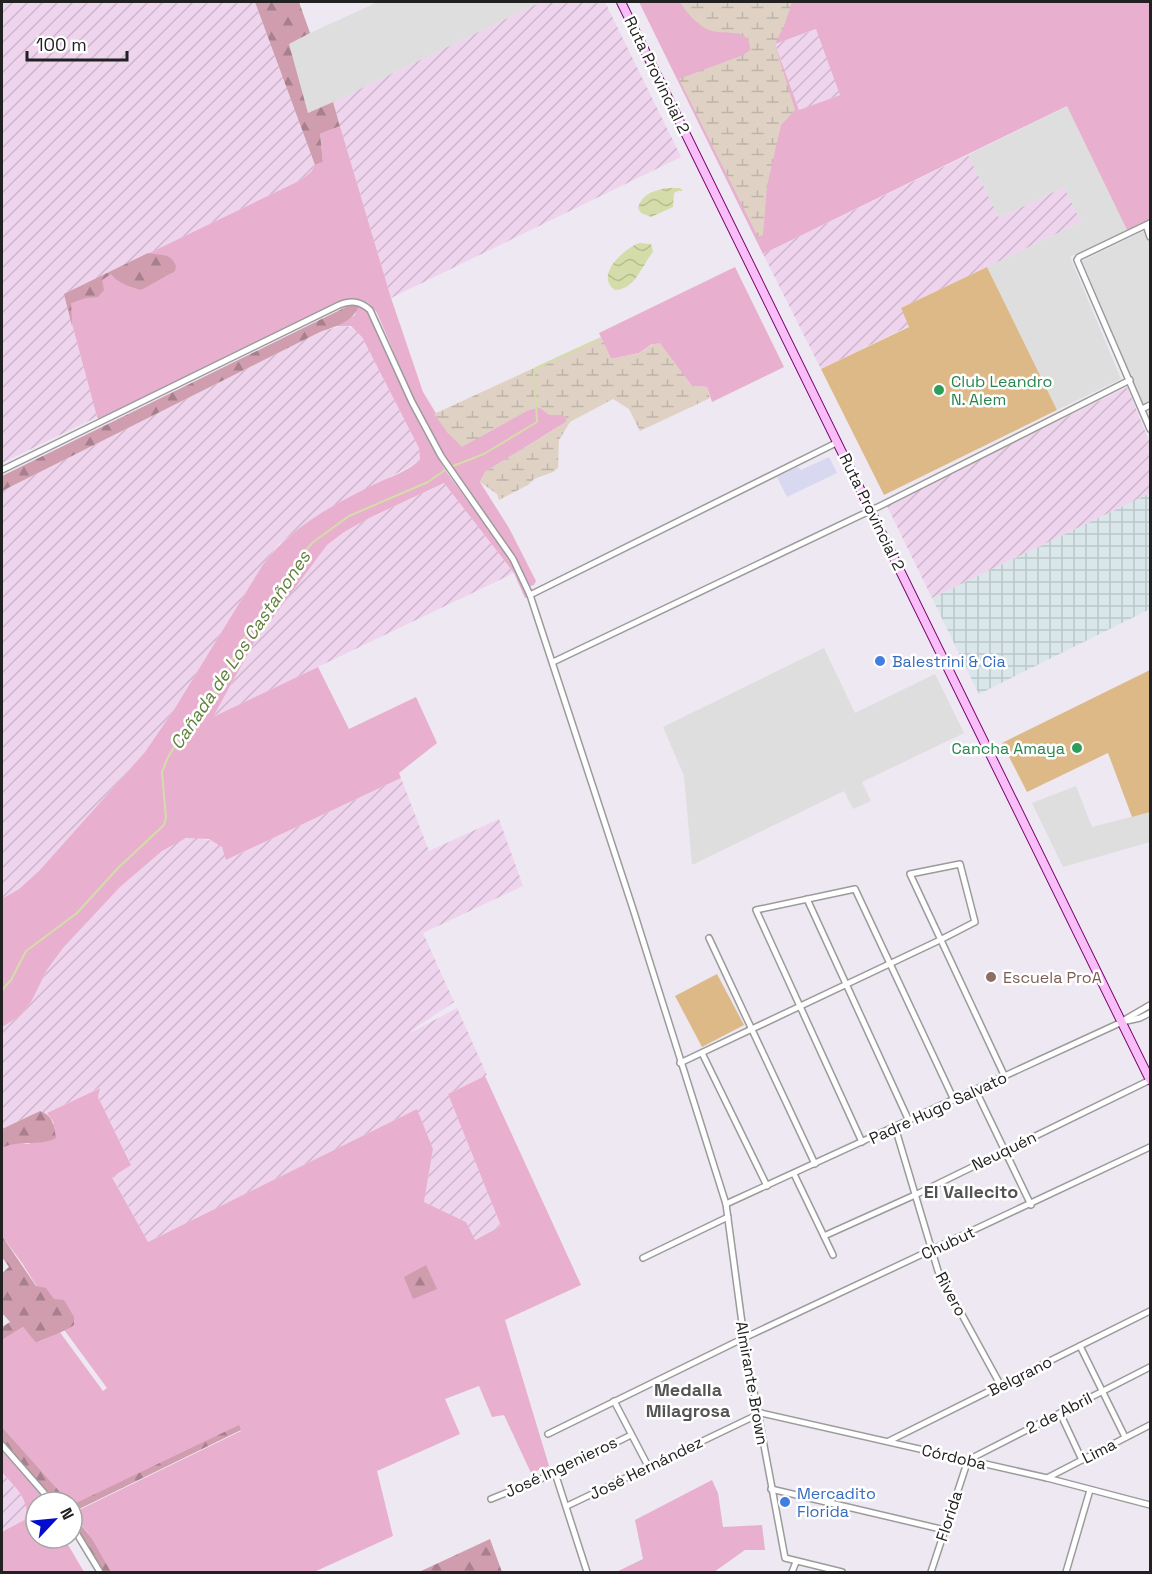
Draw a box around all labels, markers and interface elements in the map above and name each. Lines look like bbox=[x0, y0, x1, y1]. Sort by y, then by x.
street label: Ruta Provincial 2 bbox=[619, 13, 695, 137]
scale bar bbox=[27, 24, 128, 62]
text: 100 m bbox=[36, 33, 87, 56]
place label: Club Leandro N. Alem bbox=[951, 371, 1053, 410]
marker: Club Leandro N. Alem bbox=[932, 383, 946, 397]
street label: Ruta Provincial 2 bbox=[834, 450, 910, 574]
water label: Cañada de Los Castañones bbox=[165, 546, 315, 754]
place label: Balestrini & Cia bbox=[892, 651, 1006, 672]
marker: Balestrini & Cia bbox=[873, 654, 887, 668]
place label: Cancha Amaya bbox=[951, 738, 1065, 759]
marker: Cancha Amaya bbox=[1070, 741, 1084, 755]
place label: Escuela ProA bbox=[1003, 967, 1102, 988]
marker: Escuela ProA bbox=[984, 970, 998, 984]
street label: Padre Hugo Salvato bbox=[866, 1067, 1010, 1149]
street label: Neuquén bbox=[968, 1126, 1040, 1176]
district label: El Vallecito bbox=[924, 1180, 1018, 1203]
street label: Chubut bbox=[918, 1221, 978, 1265]
street label: Rivero bbox=[931, 1268, 971, 1320]
street label: Almirante Brown bbox=[731, 1319, 773, 1447]
street label: Belgrano bbox=[985, 1351, 1055, 1401]
district label: Medalla Milagrosa bbox=[646, 1378, 731, 1422]
street label: 2 de Abril bbox=[1022, 1387, 1096, 1439]
street label: José Hernández bbox=[586, 1431, 706, 1505]
street label: José Ingenieros bbox=[501, 1432, 621, 1502]
street label: Lima bbox=[1078, 1434, 1120, 1468]
street label: Córdoba bbox=[920, 1439, 988, 1475]
place label: Mercadito Florida bbox=[797, 1483, 876, 1522]
street label: Florida bbox=[931, 1488, 967, 1544]
north arrow bbox=[24, 1490, 84, 1550]
marker: Mercadito Florida bbox=[778, 1495, 792, 1509]
text: N bbox=[55, 1504, 79, 1523]

